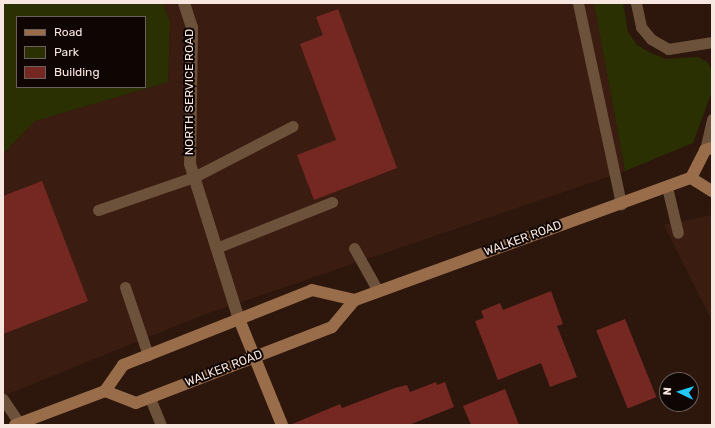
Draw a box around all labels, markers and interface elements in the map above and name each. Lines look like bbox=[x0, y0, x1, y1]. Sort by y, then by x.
legend bbox=[16, 16, 146, 88]
text: Road bbox=[54, 25, 82, 39]
street label: NORTH SERVICE ROAD bbox=[183, 29, 197, 155]
text: Park bbox=[54, 45, 79, 59]
text: Building bbox=[54, 65, 100, 79]
street label: WALKER ROAD bbox=[482, 218, 564, 260]
street label: WALKER ROAD bbox=[183, 348, 265, 390]
north arrow bbox=[659, 372, 699, 412]
text: N bbox=[661, 387, 674, 396]

